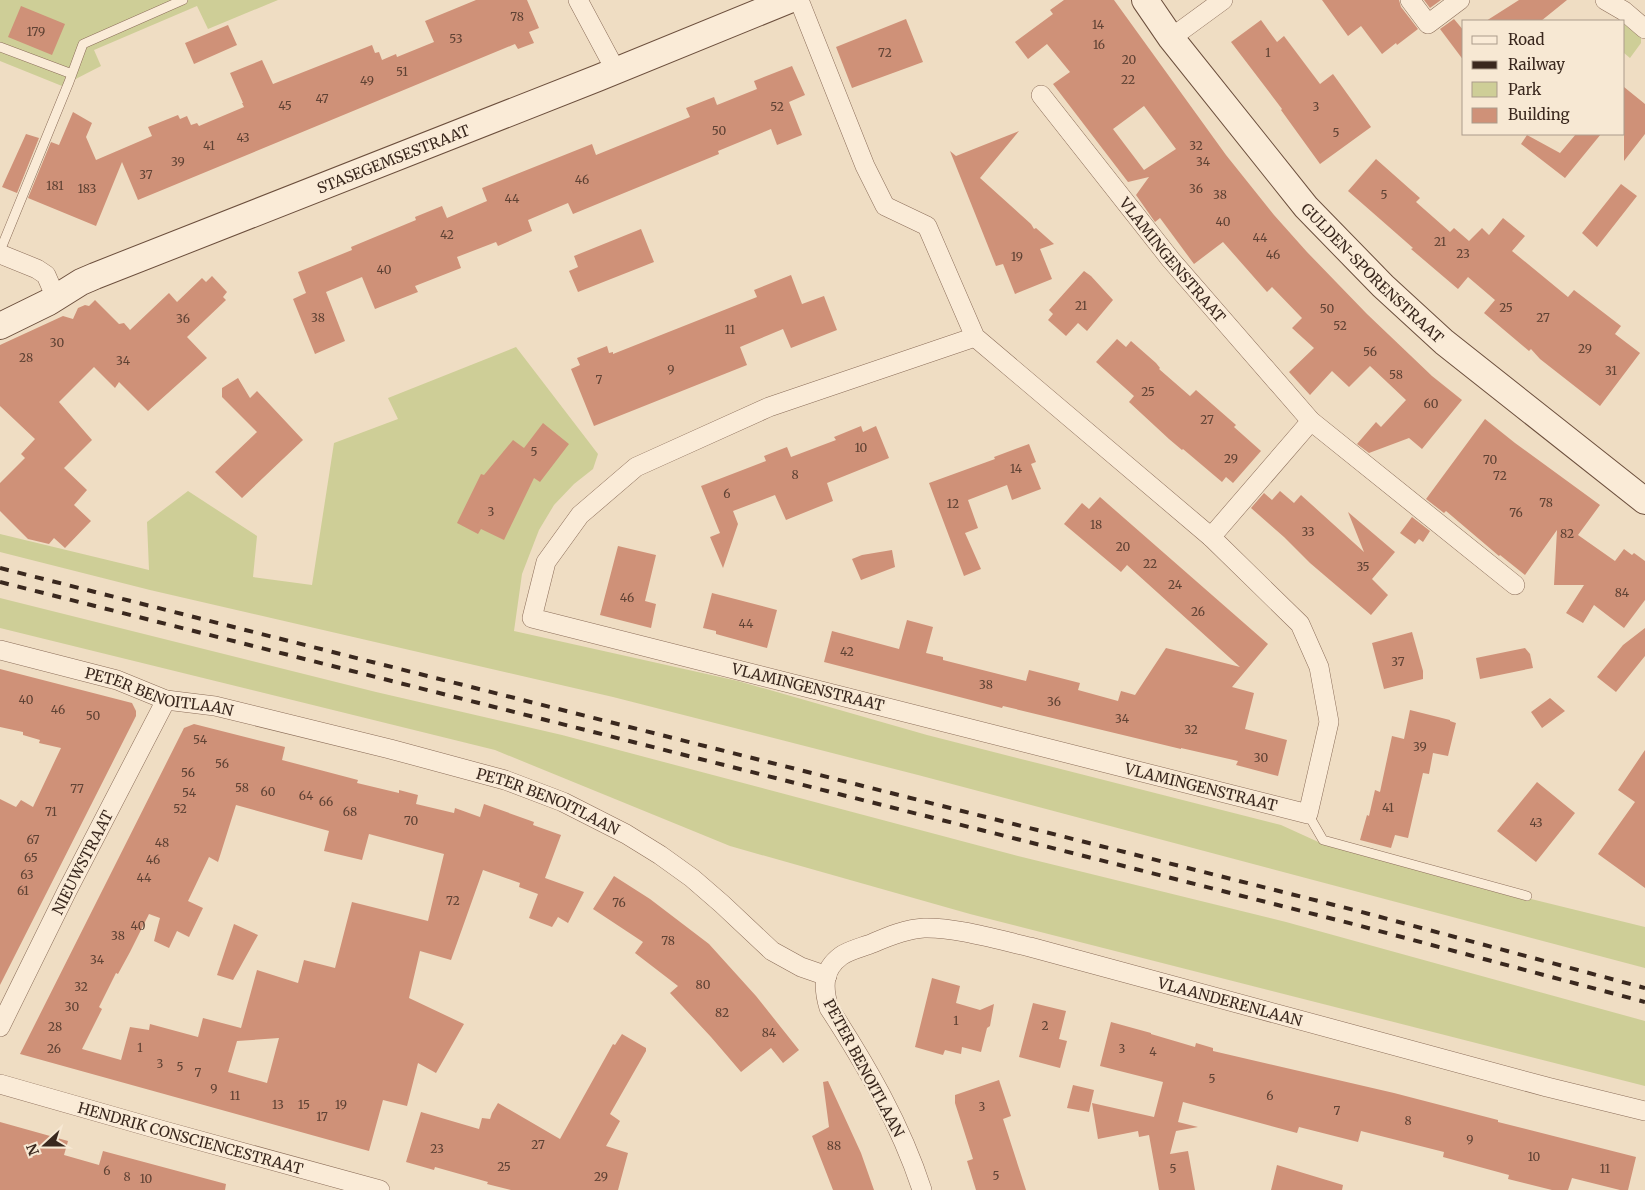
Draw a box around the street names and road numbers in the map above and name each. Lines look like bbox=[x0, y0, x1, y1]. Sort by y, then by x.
street label: STASEGEMSESTRAAT bbox=[314, 120, 473, 197]
street label: VLAMINGENSTRAAT bbox=[1115, 193, 1230, 326]
street label: GULDEN-SPORENSTRAAT bbox=[1298, 199, 1448, 347]
street label: VLAMINGENSTRAAT bbox=[729, 659, 887, 715]
street label: PETER BENOITLAAN bbox=[83, 663, 236, 720]
street label: VLAMINGENSTRAAT bbox=[1122, 759, 1280, 815]
street label: PETER BENOITLAAN bbox=[474, 763, 623, 839]
street label: NIEUWSTRAAT bbox=[47, 806, 117, 918]
street label: VLAANDERENLAAN bbox=[1155, 972, 1305, 1030]
street label: PETER BENOITLAAN bbox=[820, 996, 909, 1141]
street label: HENDRIK CONSCIENCESTRAAT bbox=[76, 1097, 306, 1178]

